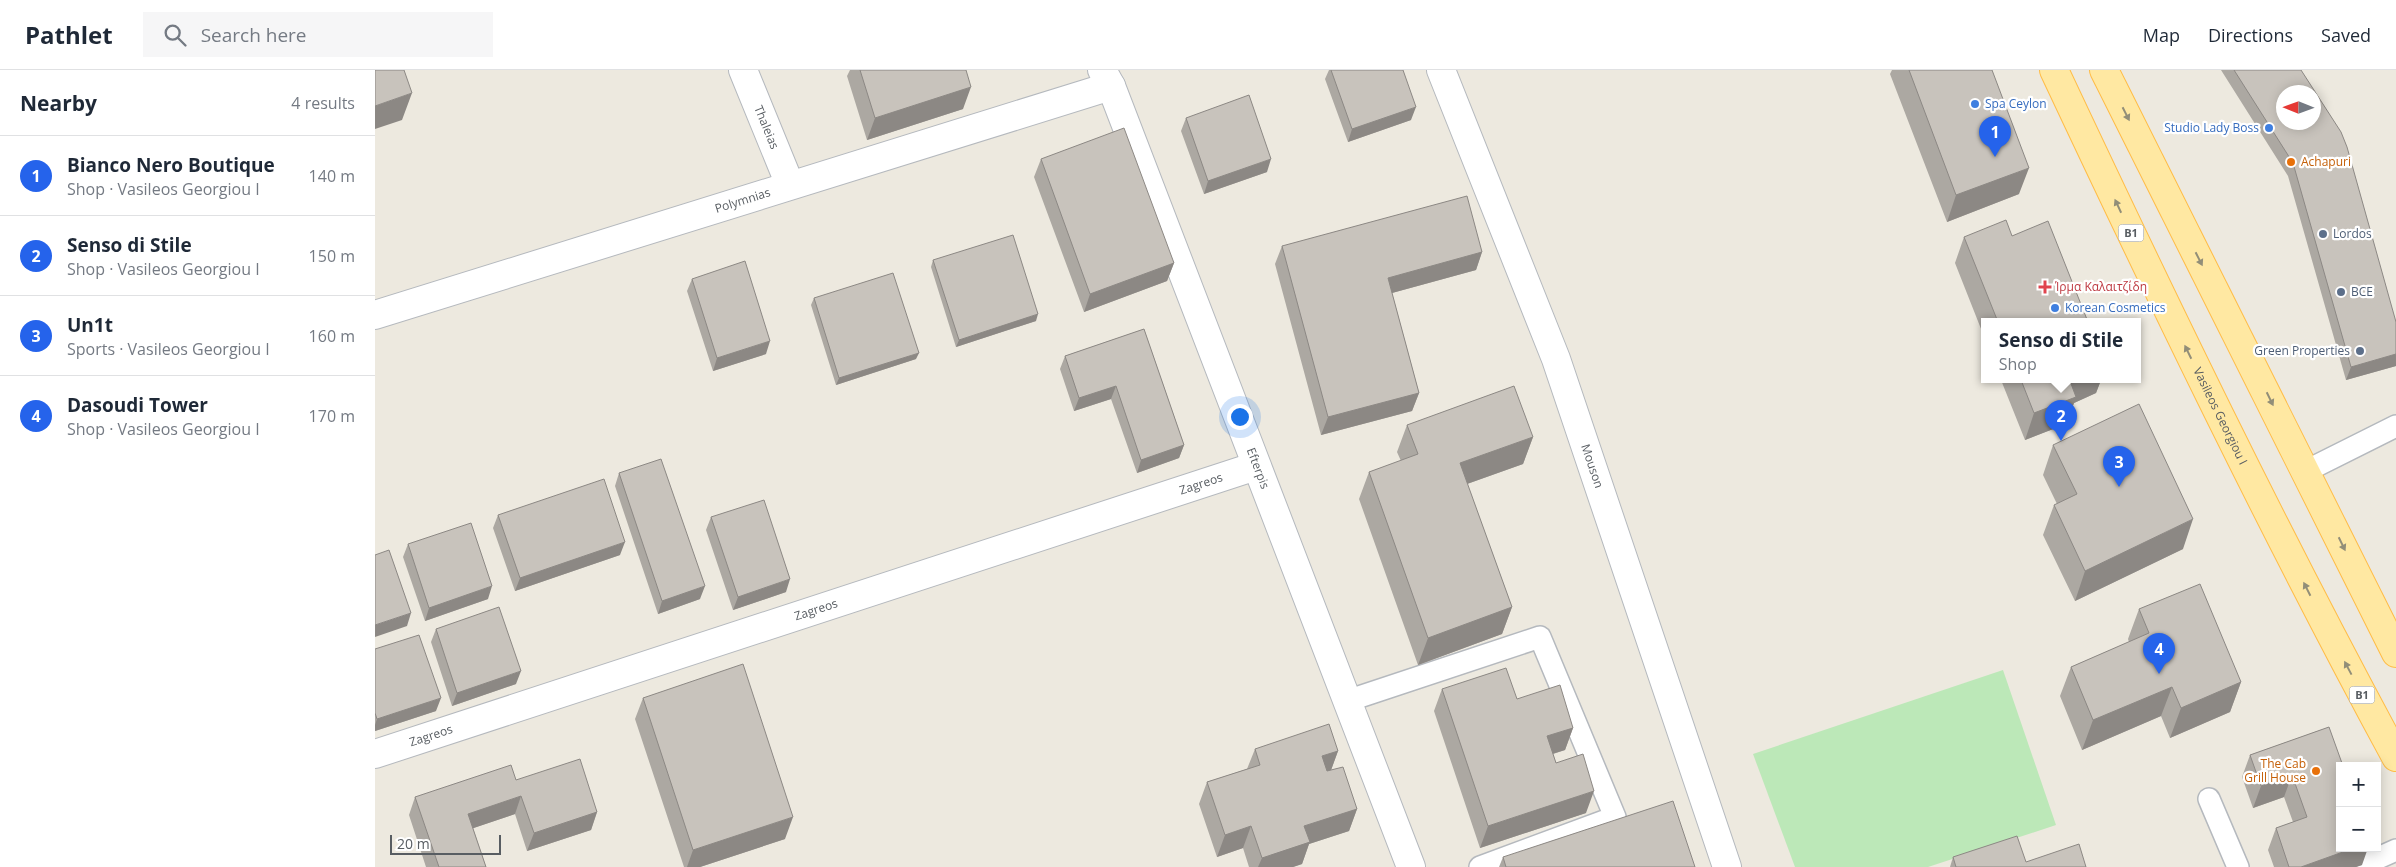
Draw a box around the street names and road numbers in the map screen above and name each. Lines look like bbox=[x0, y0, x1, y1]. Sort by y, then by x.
street label: Thaleias bbox=[750, 103, 784, 152]
street label: Polymnias bbox=[713, 183, 773, 217]
road number: B1 bbox=[2119, 224, 2143, 242]
street label: Vasileos Georgiou I bbox=[2189, 364, 2252, 468]
street label: Mouson bbox=[1577, 442, 1608, 490]
street label: Efterpis bbox=[1243, 445, 1274, 491]
street label: Zagreos bbox=[1177, 468, 1225, 499]
street label: Zagreos bbox=[792, 594, 840, 624]
road number: B1 bbox=[2349, 686, 2375, 704]
street label: Zagreos bbox=[407, 720, 455, 750]

